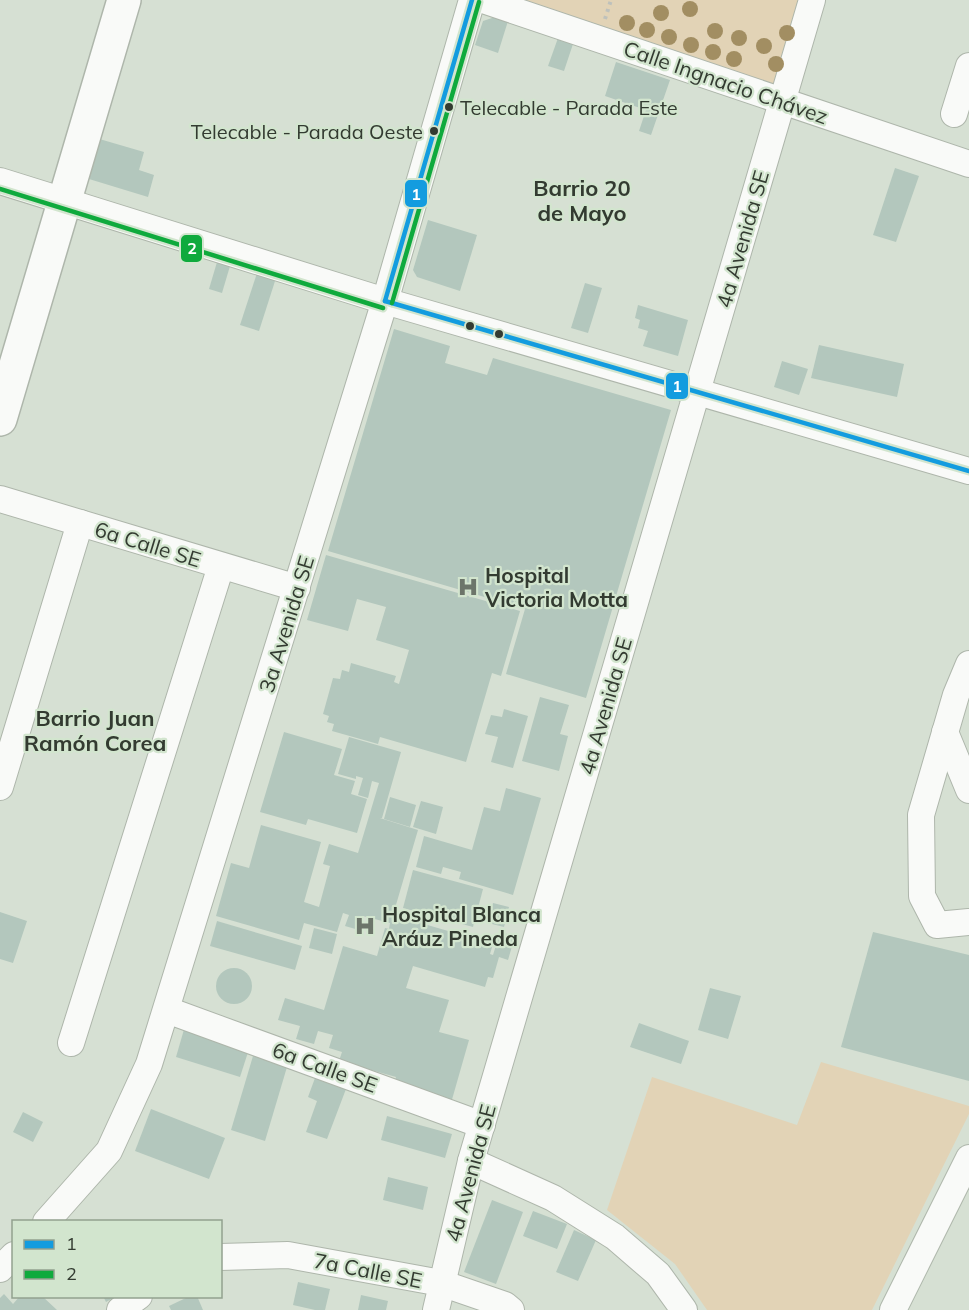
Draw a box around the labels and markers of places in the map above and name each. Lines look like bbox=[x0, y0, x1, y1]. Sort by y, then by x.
place label: Telecable - Parada Este bbox=[460, 95, 678, 120]
marker: Telecable - Parada Este bbox=[443, 101, 455, 113]
place label: Telecable - Parada Oeste bbox=[191, 119, 423, 144]
marker: Telecable - Parada Oeste bbox=[428, 125, 440, 137]
unlabelled marker bbox=[464, 320, 476, 332]
unlabelled marker bbox=[493, 328, 505, 340]
place label: Hospital Victoria Motta bbox=[484, 562, 628, 612]
hospital icon: Hospital Victoria Motta bbox=[456, 575, 480, 599]
place label: Hospital Blanca Aráuz Pineda bbox=[382, 901, 541, 951]
hospital icon: Hospital Blanca Aráuz Pineda bbox=[353, 914, 377, 938]

